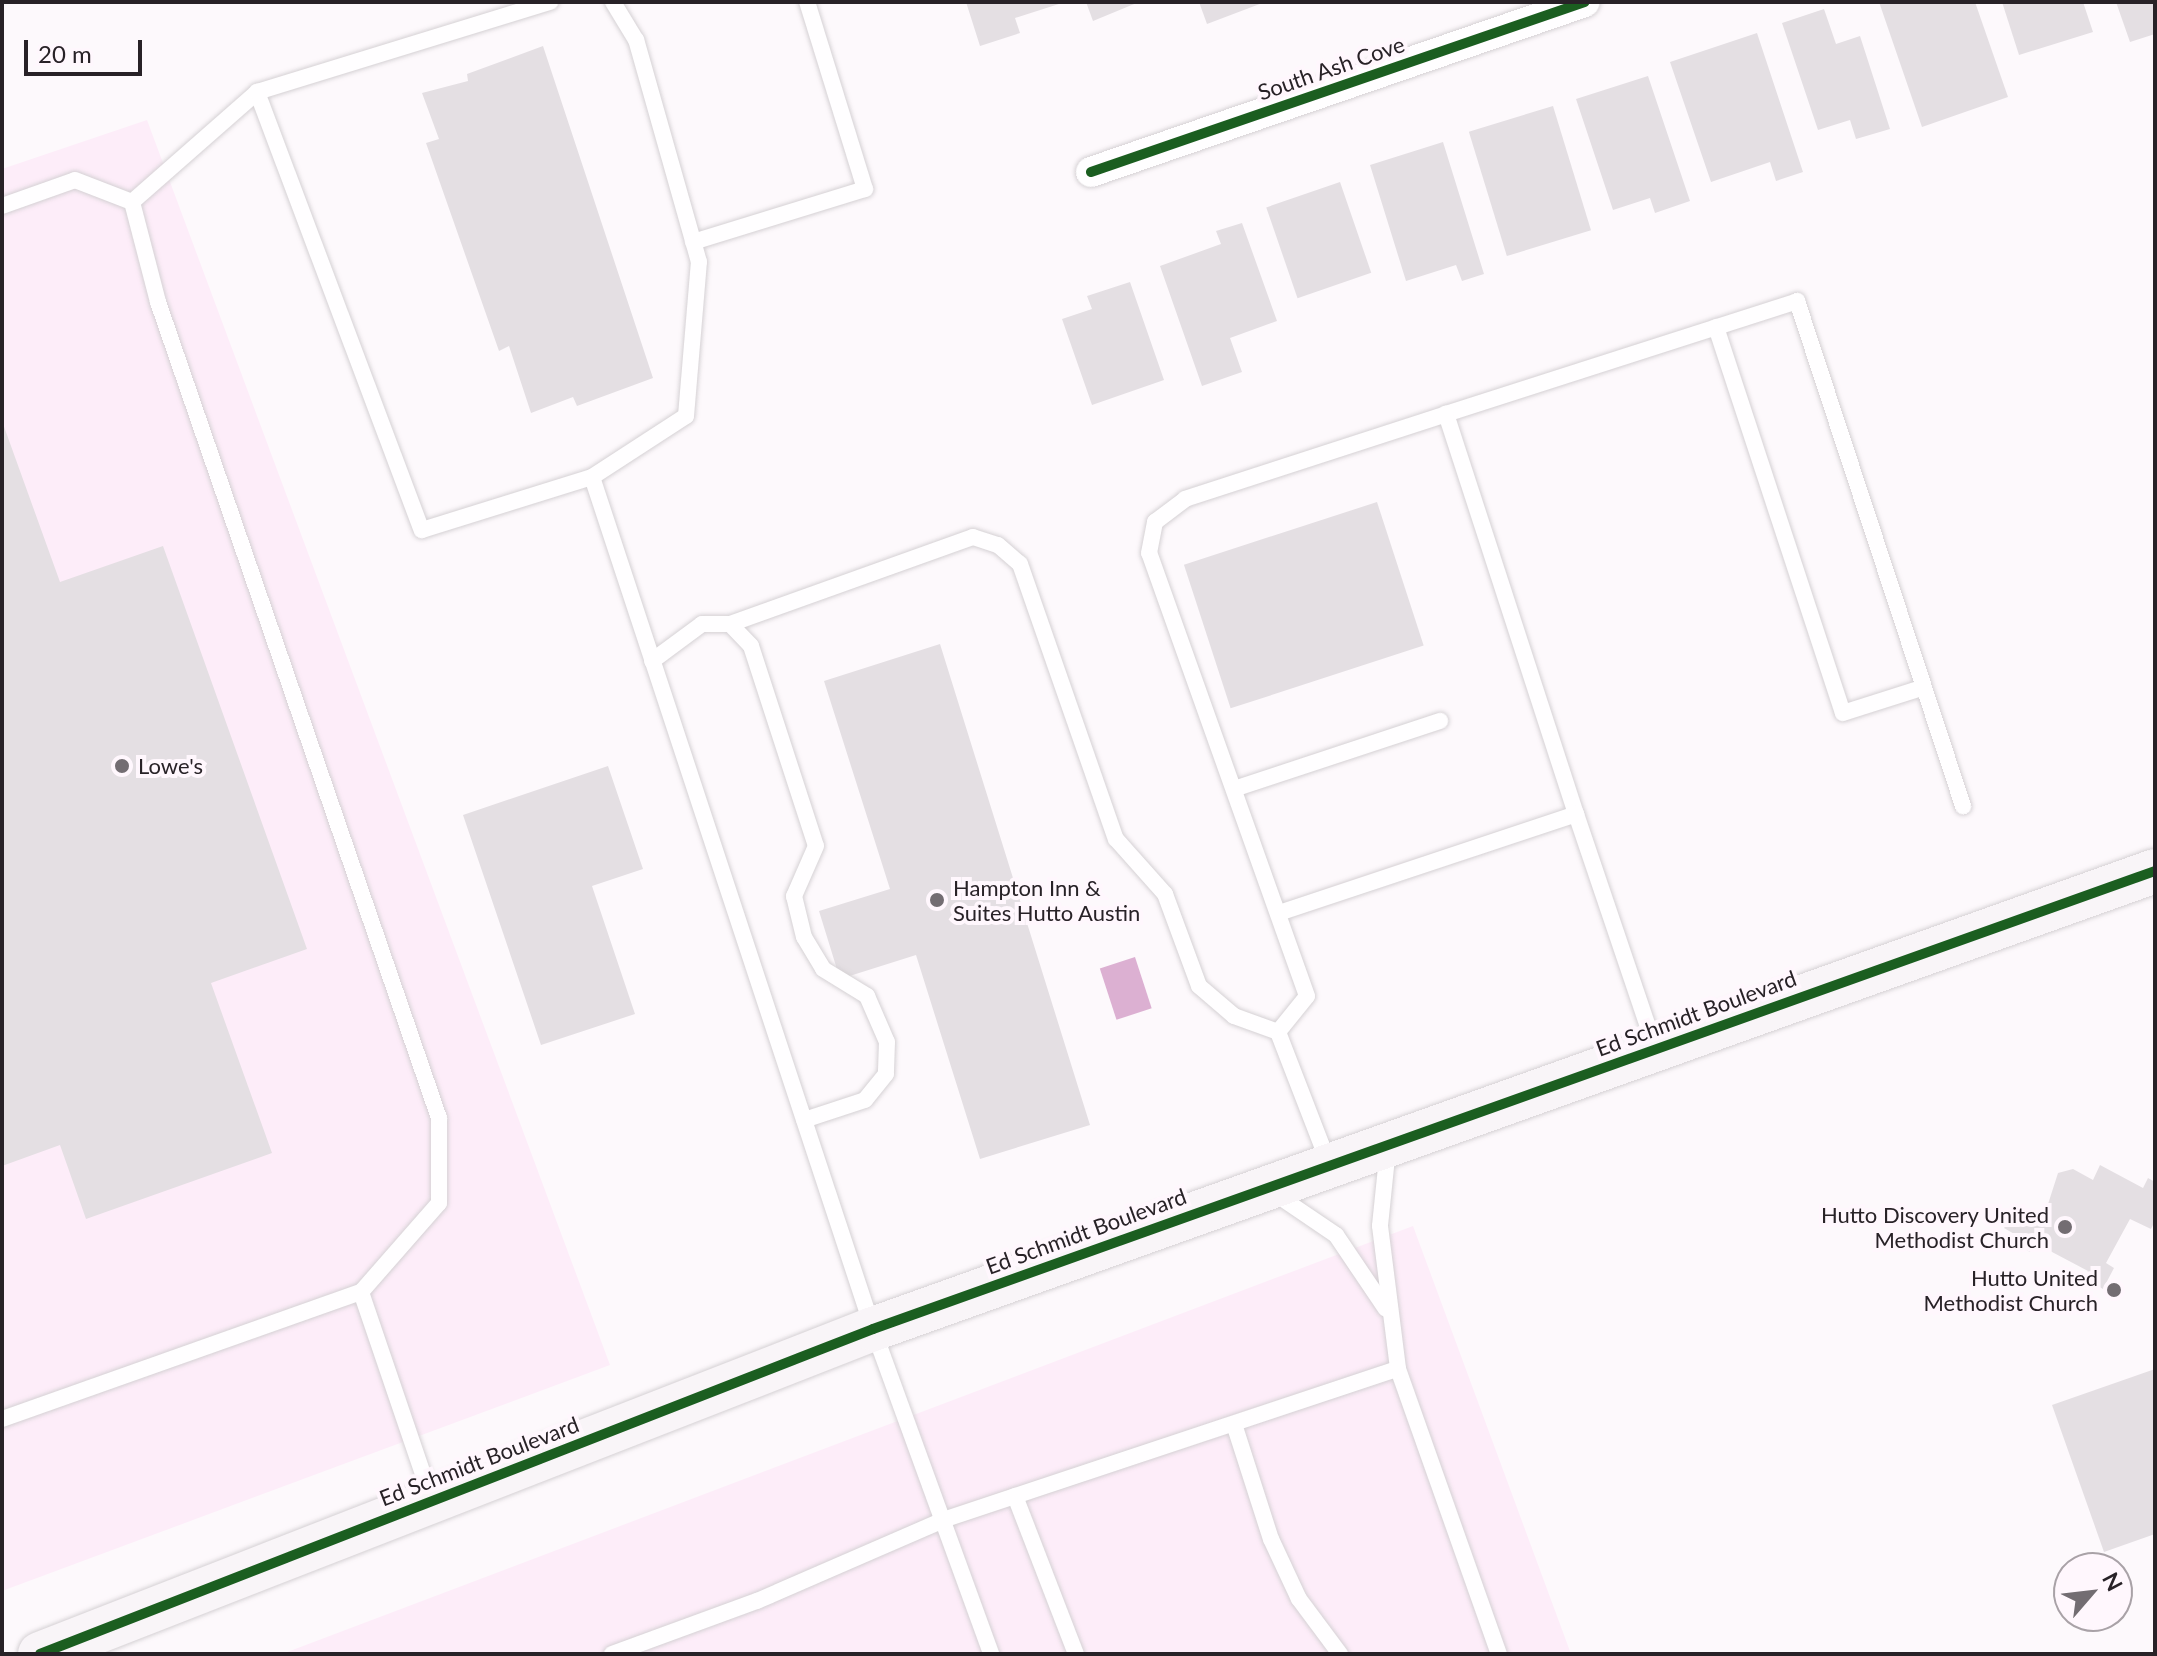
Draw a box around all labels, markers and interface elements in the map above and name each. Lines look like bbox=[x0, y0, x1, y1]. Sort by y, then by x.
scale bar bbox=[28, 24, 146, 74]
street label: South Ash Cove bbox=[1254, 30, 1408, 106]
text: 20 m bbox=[38, 39, 92, 68]
place label: Lowe's bbox=[138, 753, 203, 779]
marker: Lowe's bbox=[113, 757, 131, 775]
place label: Hampton Inn & Suites Hutto Austin bbox=[953, 874, 1141, 926]
marker: Hampton Inn & Suites Hutto Austin bbox=[928, 891, 946, 909]
street label: Ed Schmidt Boulevard bbox=[1592, 964, 1800, 1062]
street label: Ed Schmidt Boulevard bbox=[982, 1182, 1190, 1280]
place label: Hutto Discovery United Methodist Church bbox=[1820, 1201, 2049, 1252]
marker: Hutto Discovery United Methodist Church bbox=[2056, 1218, 2074, 1236]
place label: Hutto United Methodist Church bbox=[1924, 1264, 2098, 1316]
marker: Hutto United Methodist Church bbox=[2105, 1281, 2123, 1299]
street label: Ed Schmidt Boulevard bbox=[376, 1411, 582, 1511]
north arrow bbox=[2053, 1552, 2133, 1632]
text: N bbox=[2097, 1568, 2129, 1595]

